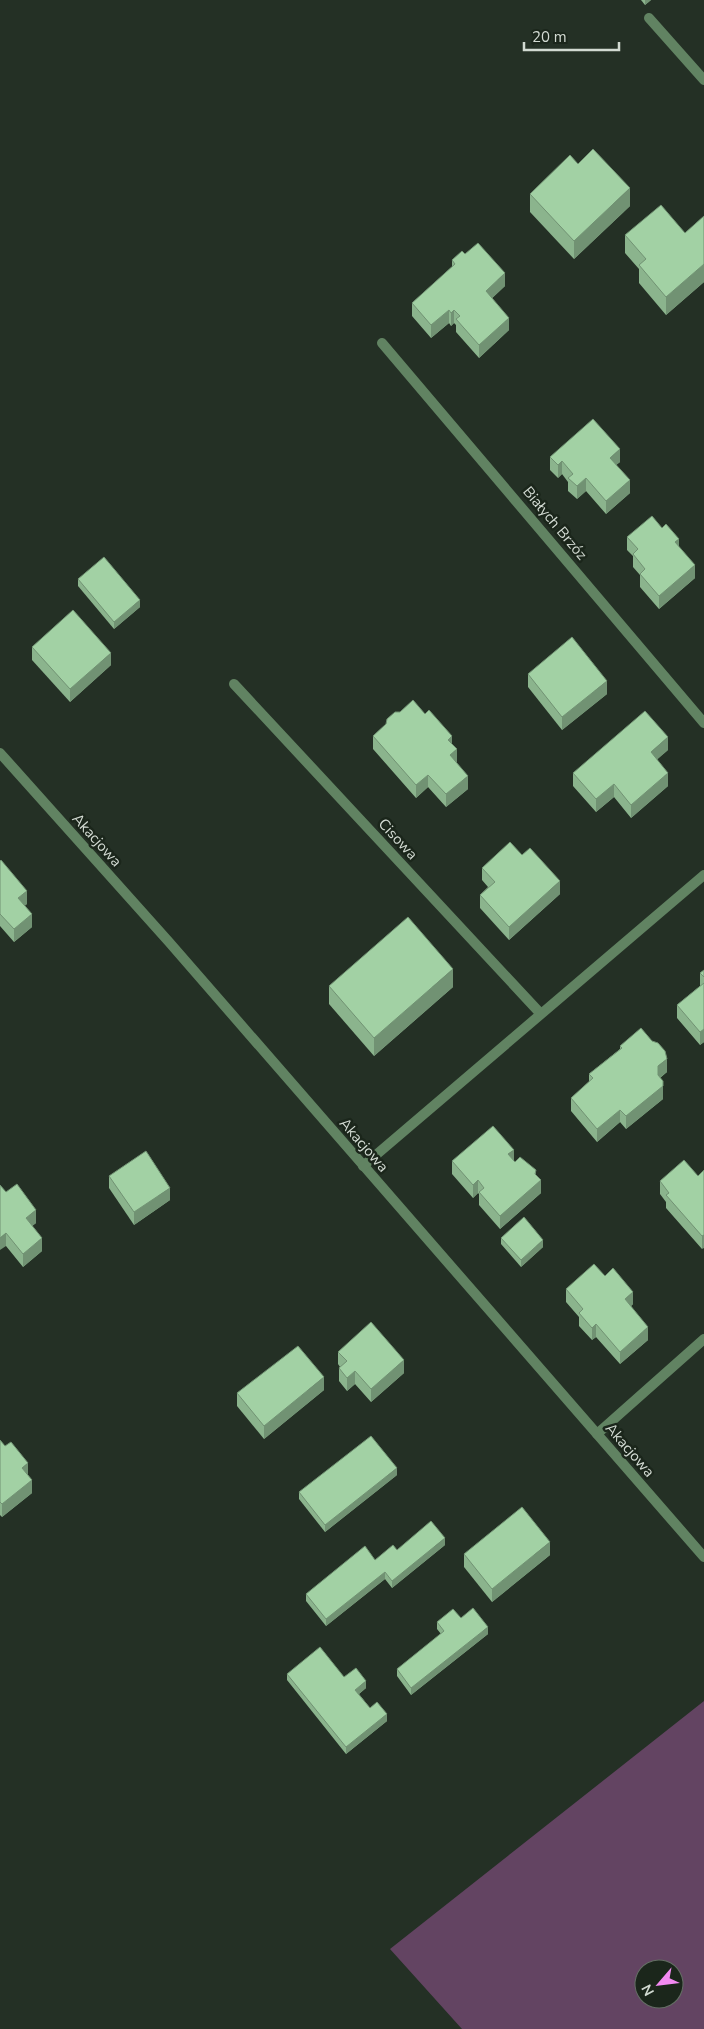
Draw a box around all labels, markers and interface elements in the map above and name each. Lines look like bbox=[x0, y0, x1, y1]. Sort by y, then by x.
scale bar bbox=[524, 20, 619, 52]
text: 20 m bbox=[532, 27, 567, 47]
street label: Białych Brzóz bbox=[518, 482, 592, 564]
street label: Akacjowa bbox=[68, 809, 126, 871]
street label: Cisowa bbox=[374, 814, 422, 864]
street label: Akacjowa bbox=[335, 1114, 393, 1176]
street label: Akacjowa bbox=[601, 1419, 659, 1481]
north arrow bbox=[634, 1959, 684, 2009]
text: N bbox=[637, 1981, 659, 1999]

